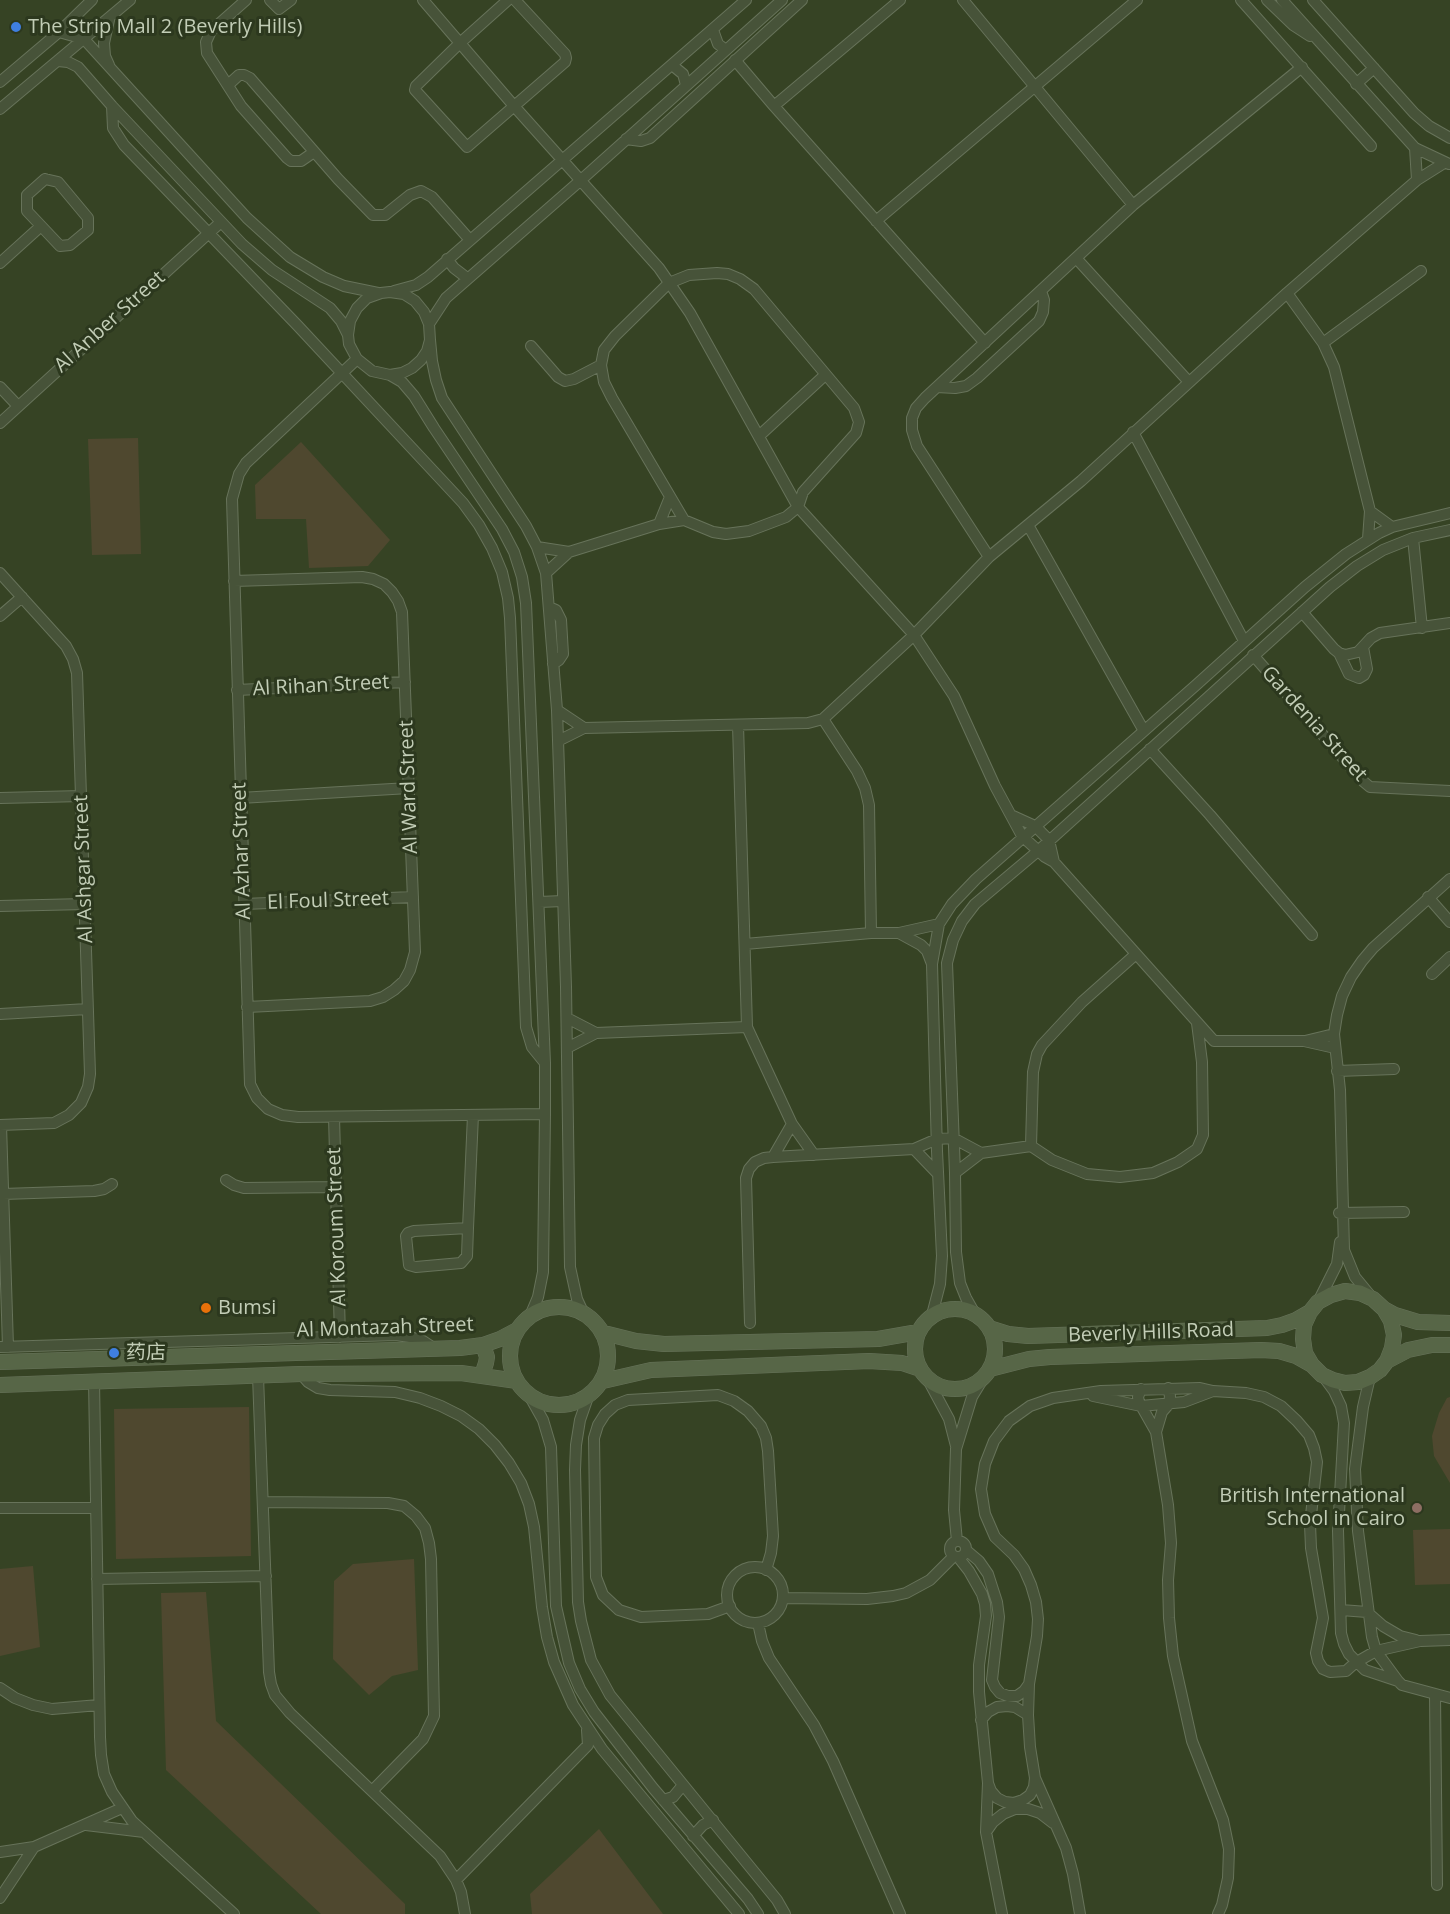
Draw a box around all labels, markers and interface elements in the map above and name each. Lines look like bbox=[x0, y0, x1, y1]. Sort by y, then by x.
place label: The Strip Mall 2 (Beverly Hills) bbox=[28, 15, 303, 39]
marker: The Strip Mall 2 (Beverly Hills) bbox=[9, 20, 23, 34]
street label: Al Anber Street bbox=[50, 266, 170, 378]
street label: Gardenia Street bbox=[1256, 661, 1372, 787]
street label: Al Rihan Street bbox=[252, 670, 390, 702]
street label: Al Ward Street bbox=[395, 720, 423, 854]
street label: Al Azhar Street bbox=[228, 782, 256, 920]
street label: Al Ashgar Street bbox=[69, 794, 99, 944]
street label: El Foul Street bbox=[267, 887, 389, 915]
street label: Al Koroum Street bbox=[322, 1147, 352, 1307]
place label: Bumsi bbox=[218, 1296, 276, 1320]
marker: Bumsi bbox=[199, 1301, 213, 1315]
street label: Al Montazah Street bbox=[296, 1313, 474, 1343]
street label: Beverly Hills Road bbox=[1068, 1318, 1234, 1348]
place label: 药店 bbox=[126, 1341, 166, 1365]
marker: 药店 bbox=[107, 1346, 121, 1360]
place label: British International School in Cairo bbox=[1219, 1484, 1405, 1531]
marker: British International School in Cairo bbox=[1410, 1501, 1424, 1515]

